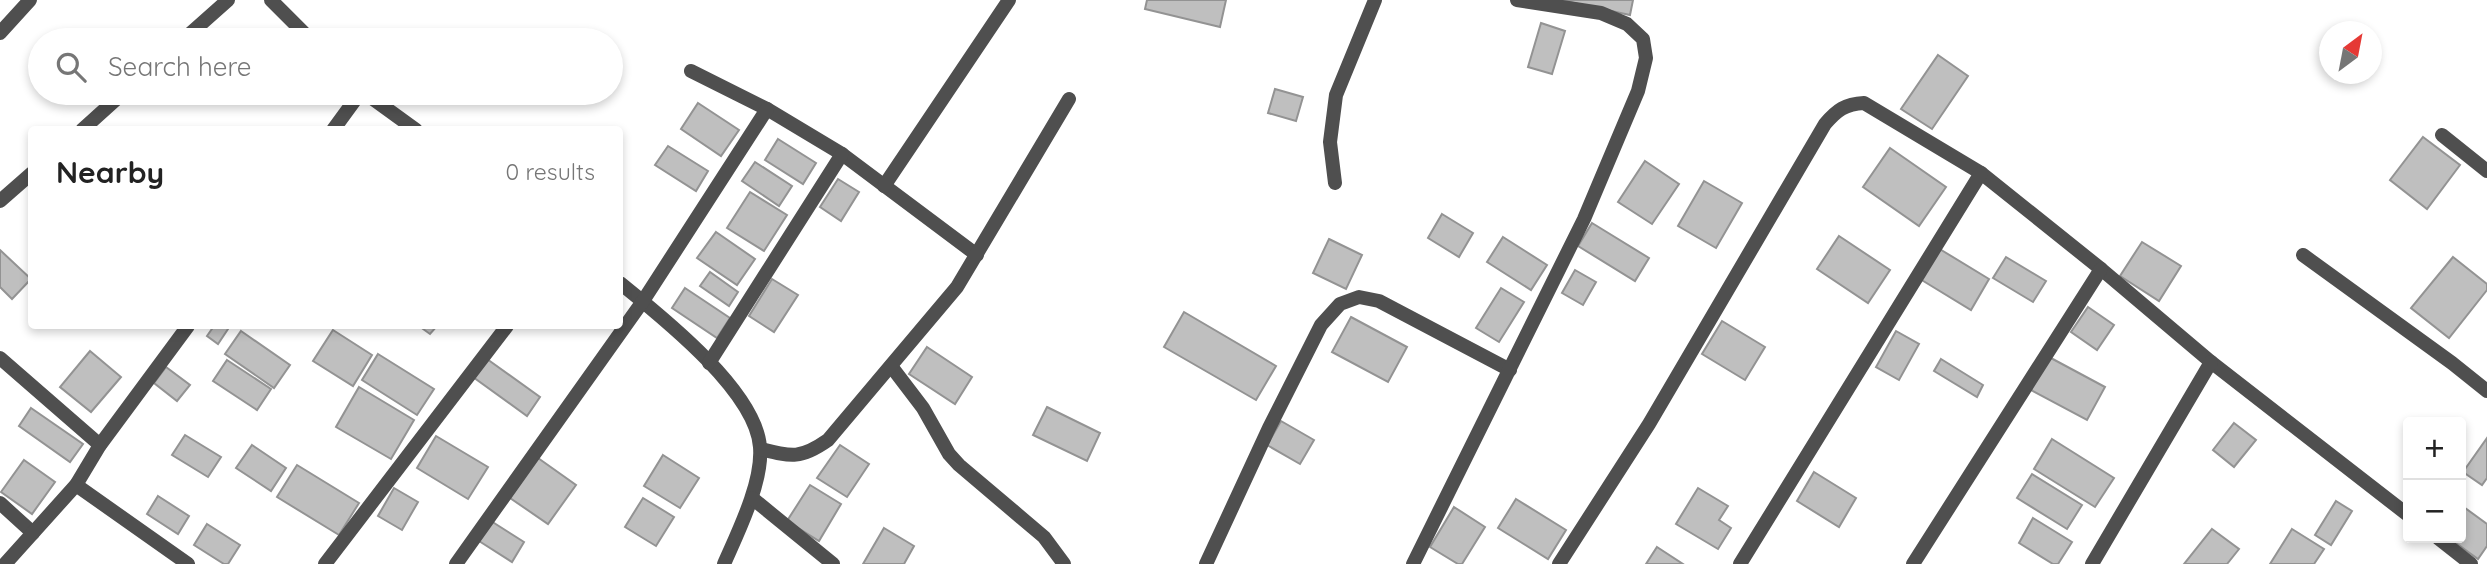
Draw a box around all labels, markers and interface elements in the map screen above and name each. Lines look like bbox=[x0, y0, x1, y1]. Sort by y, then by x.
north arrow bbox=[2319, 21, 2382, 84]
search box bbox=[28, 28, 623, 105]
icon: search bbox=[52, 48, 90, 86]
text: Search here bbox=[108, 50, 252, 83]
text: Nearby bbox=[56, 153, 164, 191]
text: 0 results bbox=[506, 157, 595, 186]
map controls bbox=[2403, 417, 2466, 543]
button: + bbox=[2403, 417, 2466, 480]
button: − bbox=[2403, 480, 2466, 543]

